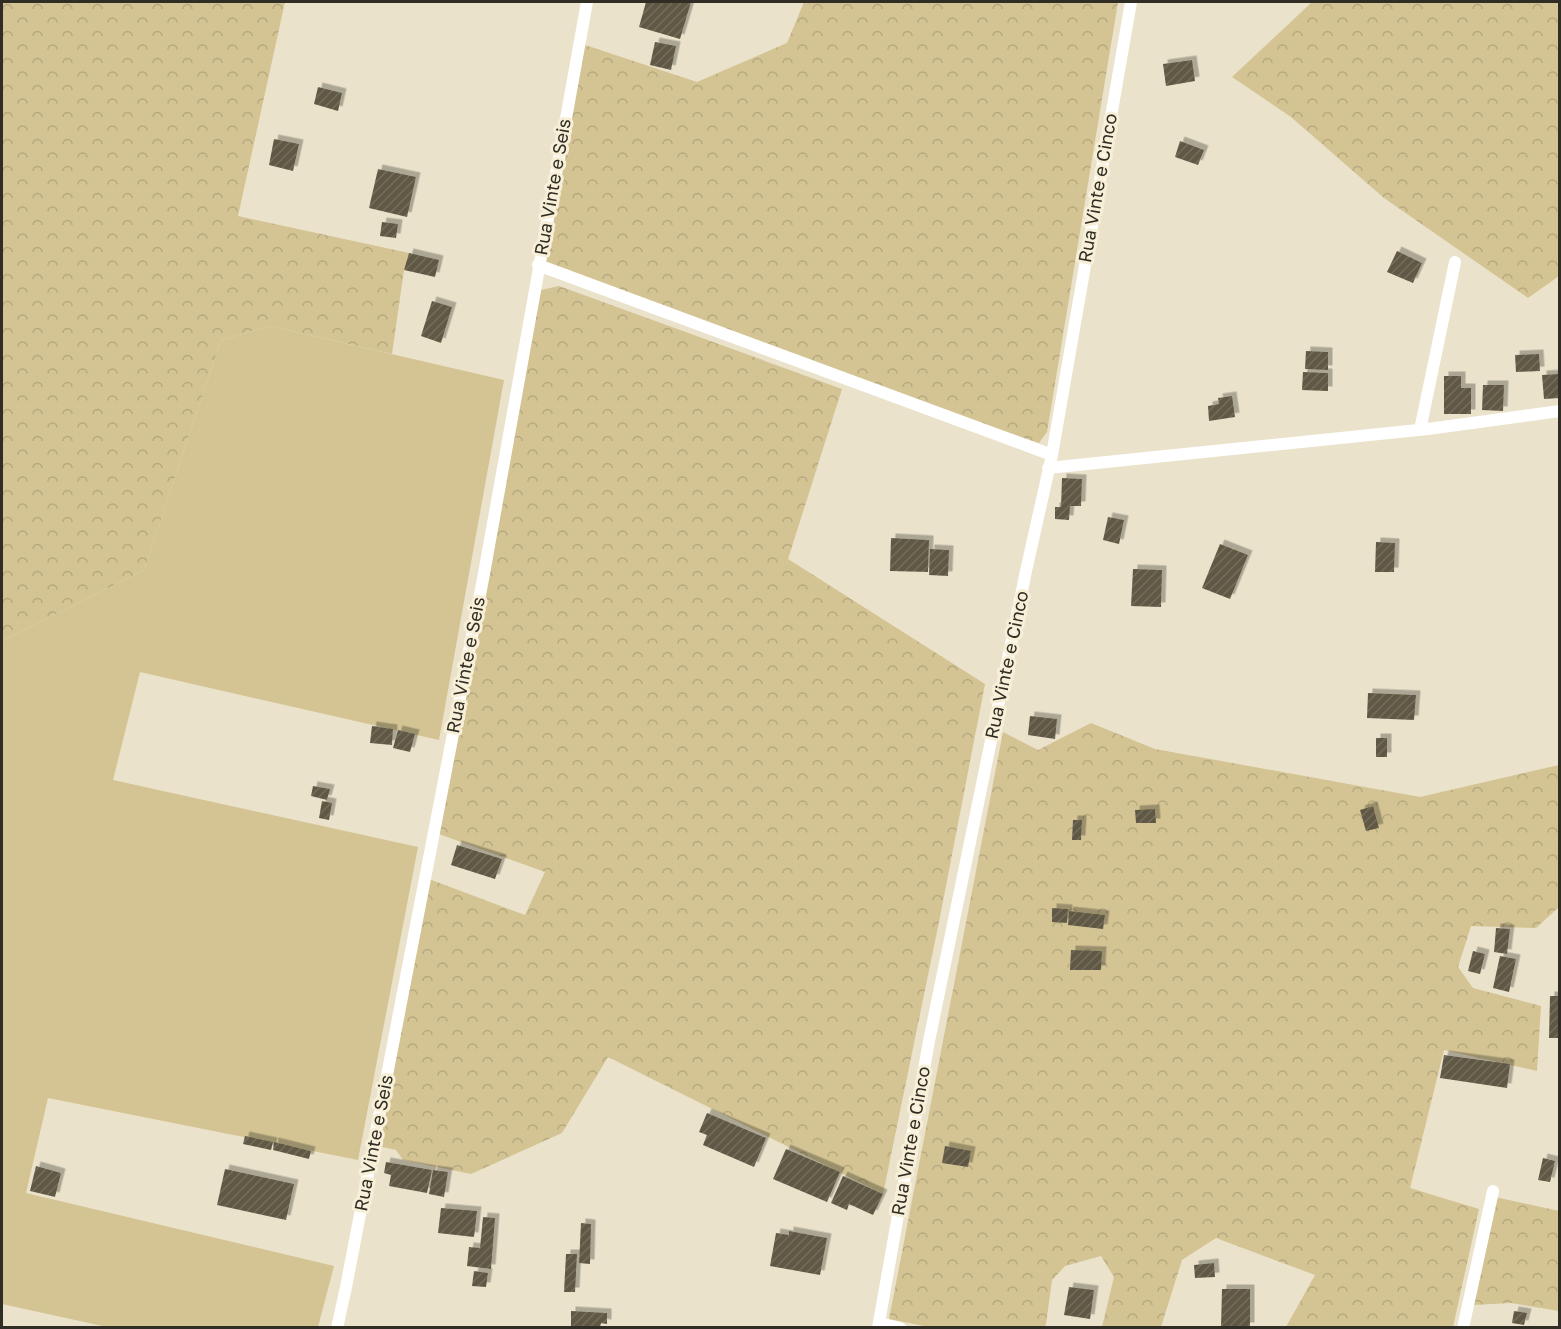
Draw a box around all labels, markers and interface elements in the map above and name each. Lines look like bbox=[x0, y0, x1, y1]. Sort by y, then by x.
street label: Rua Vinte e Cinco bbox=[1073, 112, 1121, 264]
street label: Rua Vinte e Seis bbox=[529, 117, 575, 257]
street label: Rua Vinte e Cinco bbox=[980, 589, 1032, 741]
street label: Rua Vinte e Seis bbox=[441, 595, 489, 735]
street label: Rua Vinte e Cinco bbox=[886, 1065, 934, 1217]
street label: Rua Vinte e Seis bbox=[349, 1073, 397, 1213]

